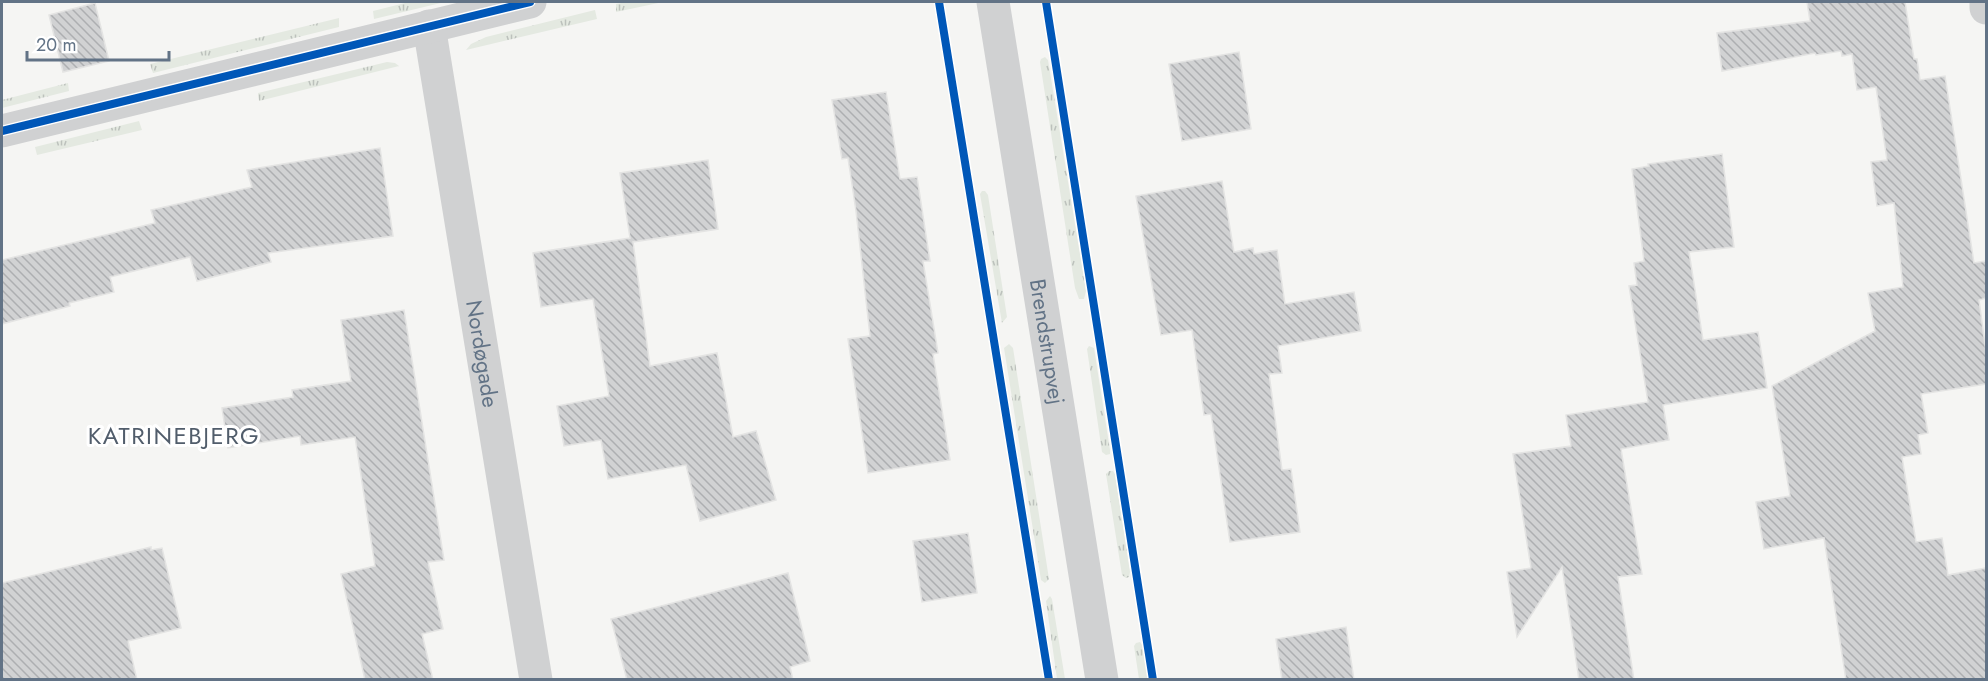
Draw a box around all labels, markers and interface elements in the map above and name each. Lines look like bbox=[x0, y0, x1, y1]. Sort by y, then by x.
scale bar bbox=[27, 24, 170, 62]
text: 20 m bbox=[36, 32, 76, 58]
street label: Brendstrupvej bbox=[1022, 277, 1073, 407]
street label: Nordøgade bbox=[458, 298, 507, 410]
district label: KATRINEBJERG bbox=[88, 418, 260, 453]

